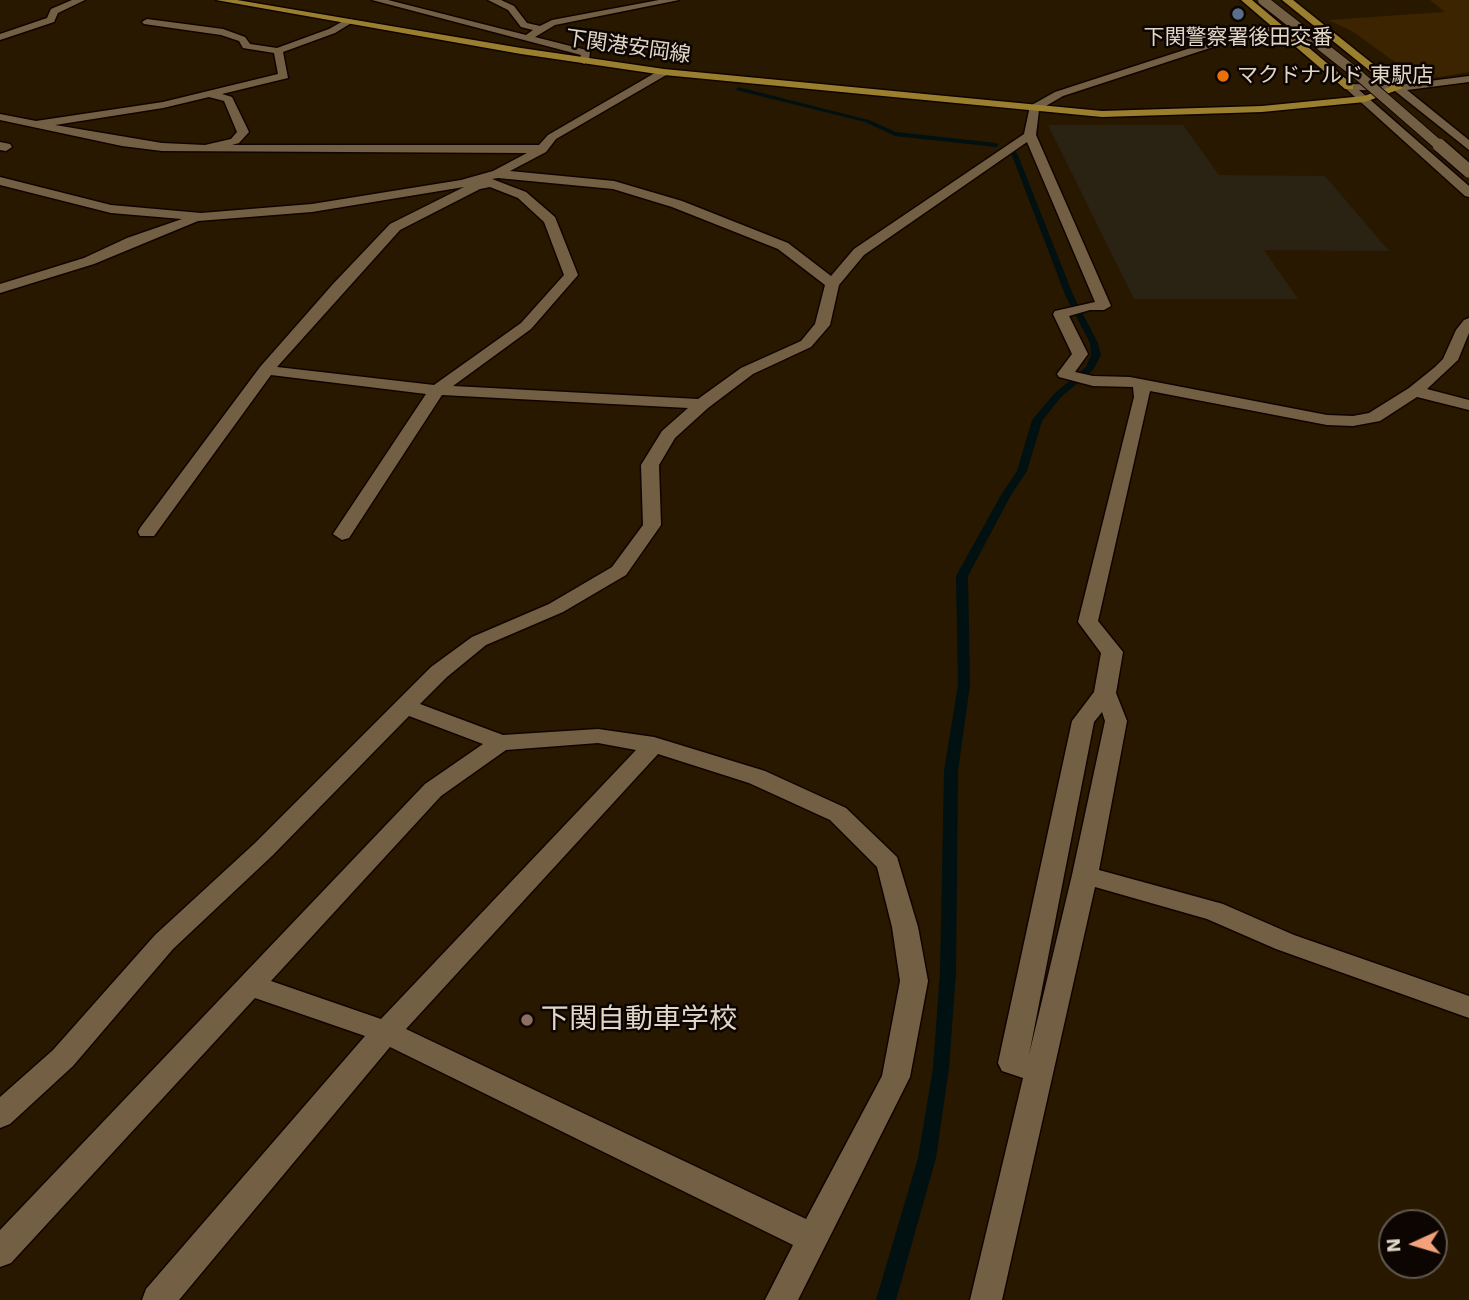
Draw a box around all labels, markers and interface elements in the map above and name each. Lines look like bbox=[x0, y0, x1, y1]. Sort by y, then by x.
marker: 下関警察署後田交番 bbox=[1230, 6, 1246, 22]
place label: 下関警察署後田交番 bbox=[1144, 25, 1332, 51]
street label: 下関港安岡線 bbox=[564, 26, 692, 68]
place label: マクドナルド 東駅店 bbox=[1237, 63, 1433, 89]
marker: マクドナルド 東駅店 bbox=[1215, 68, 1231, 84]
place label: 下関自動車学校 bbox=[541, 1003, 737, 1037]
marker: 下関自動車学校 bbox=[519, 1012, 535, 1028]
north arrow bbox=[1378, 1209, 1448, 1279]
text: N bbox=[1382, 1238, 1406, 1253]

